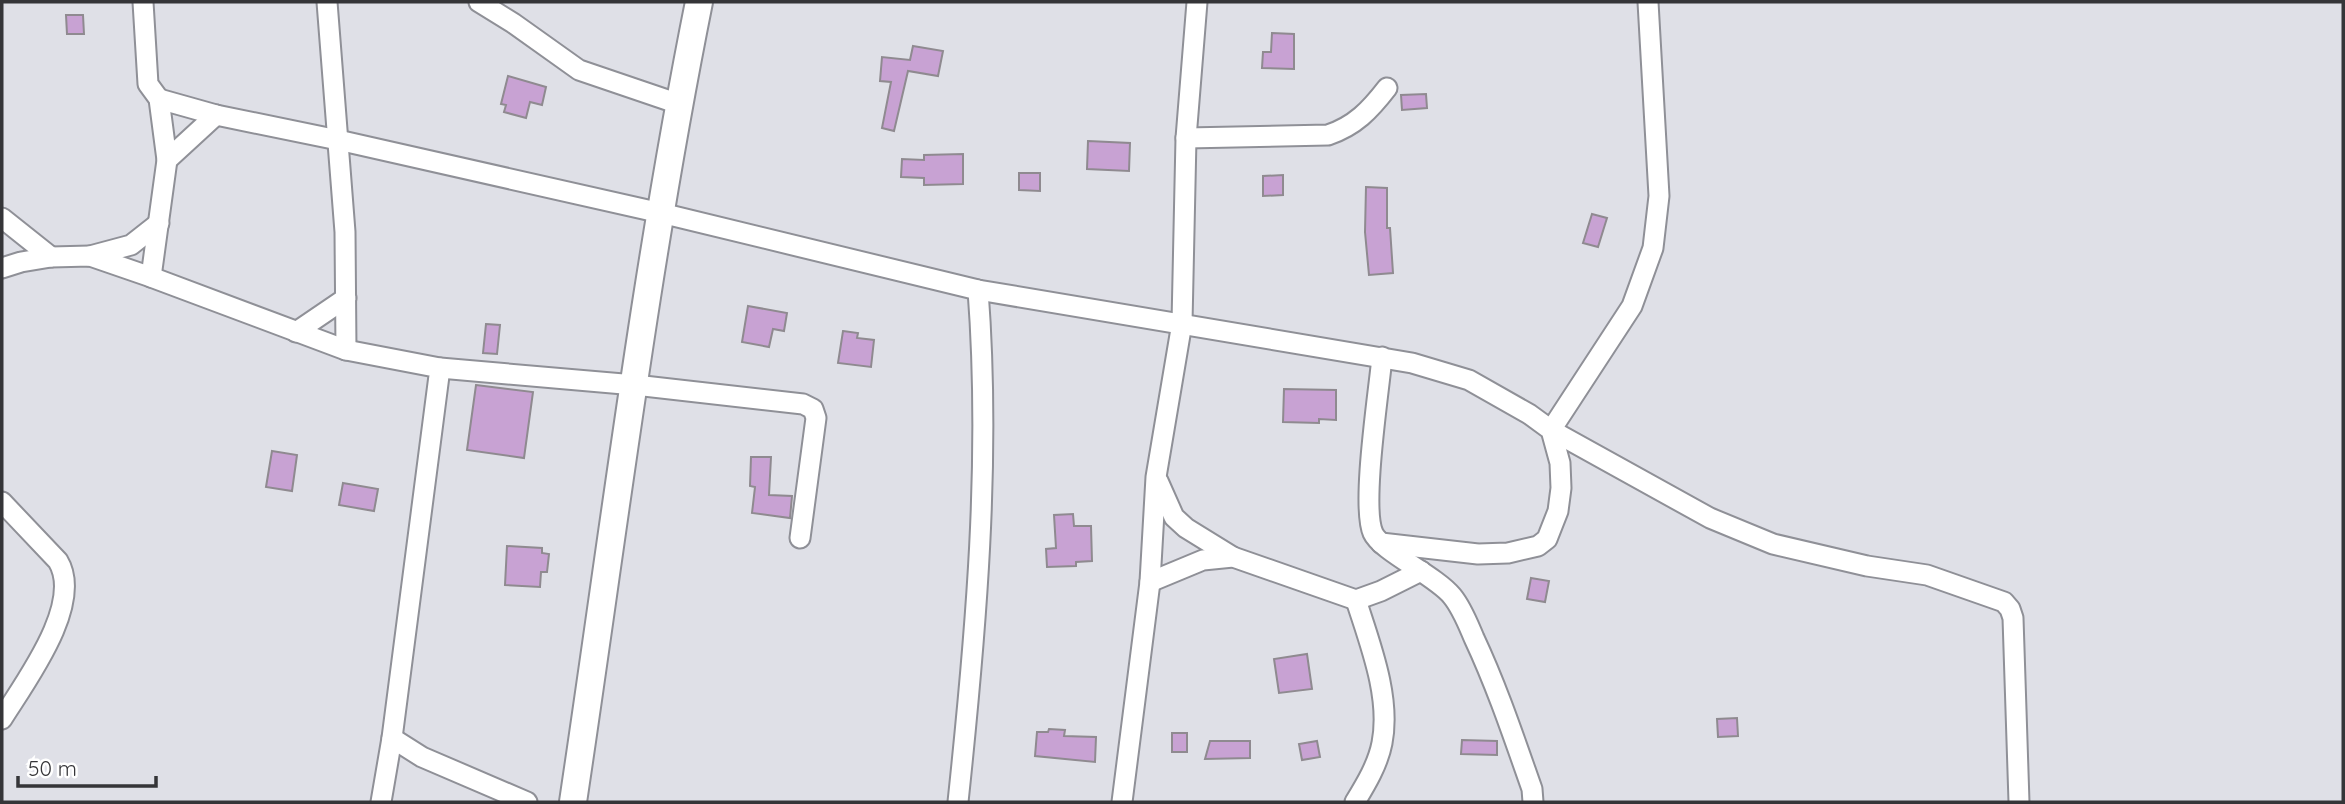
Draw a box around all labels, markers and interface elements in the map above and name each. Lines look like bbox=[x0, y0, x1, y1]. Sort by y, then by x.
scale bar bbox=[18, 744, 156, 788]
text: 50 m bbox=[28, 755, 77, 781]

